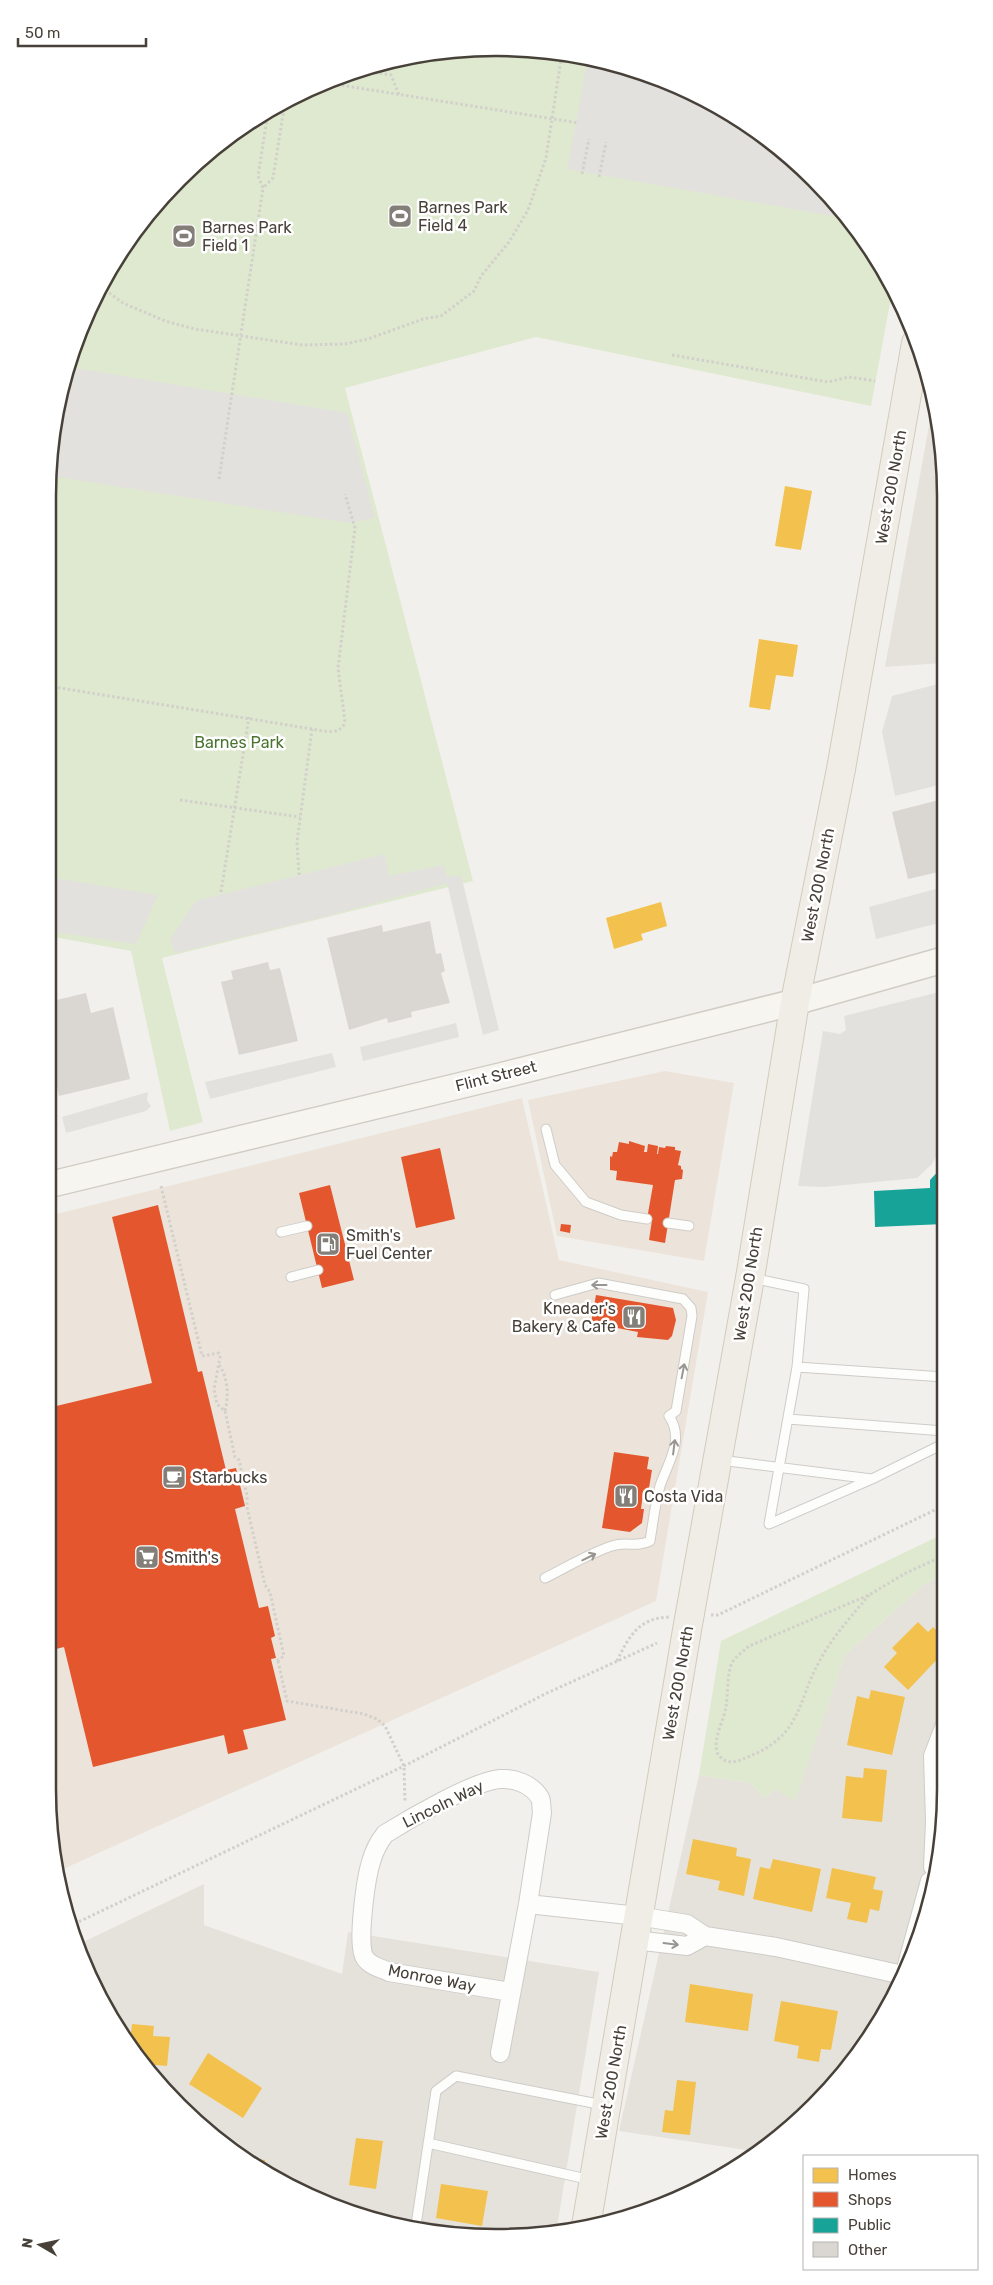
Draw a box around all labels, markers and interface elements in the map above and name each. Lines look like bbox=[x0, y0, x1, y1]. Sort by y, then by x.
scale bar bbox=[18, 15, 145, 47]
text: 50 m bbox=[25, 24, 60, 42]
place label: Barnes Park Field 4 bbox=[418, 198, 508, 235]
sports icon: Barnes Park Field 4 bbox=[387, 203, 413, 229]
place label: Barnes Park Field 1 bbox=[202, 218, 292, 255]
sports icon: Barnes Park Field 1 bbox=[171, 223, 197, 249]
street label: West 200 North bbox=[872, 428, 910, 546]
park label: Barnes Park bbox=[194, 733, 285, 752]
street label: West 200 North bbox=[798, 826, 838, 944]
street label: Flint Street bbox=[453, 1057, 539, 1095]
street label: West 200 North bbox=[730, 1225, 766, 1343]
place label: Smith's Fuel Center bbox=[346, 1226, 432, 1263]
fuel station icon: Smith's Fuel Center bbox=[315, 1231, 341, 1257]
one-way arrow bbox=[591, 1280, 607, 1290]
place label: Kneader's Bakery & Cafe bbox=[512, 1299, 616, 1336]
restaurant icon: Kneader's Bakery & Cafe bbox=[621, 1304, 647, 1330]
one-way arrow bbox=[679, 1364, 689, 1380]
one-way arrow bbox=[669, 1439, 679, 1455]
cafe icon: Starbucks bbox=[161, 1464, 187, 1490]
place label: Starbucks bbox=[192, 1468, 267, 1487]
restaurant icon: Costa Vida bbox=[613, 1483, 639, 1509]
place label: Costa Vida bbox=[644, 1487, 723, 1506]
supermarket icon: Smith's bbox=[134, 1544, 160, 1570]
place label: Smith's bbox=[164, 1548, 219, 1567]
one-way arrow bbox=[581, 1552, 596, 1561]
street label: West 200 North bbox=[659, 1624, 697, 1742]
street label: Lincoln Way bbox=[399, 1776, 487, 1832]
one-way arrow bbox=[663, 1939, 679, 1949]
street label: Monroe Way bbox=[386, 1960, 478, 1996]
street label: West 200 North bbox=[592, 2023, 630, 2141]
legend bbox=[803, 2155, 978, 2270]
text: Homes bbox=[848, 2166, 897, 2184]
text: Shops bbox=[848, 2191, 892, 2209]
text: Public bbox=[848, 2216, 891, 2234]
north arrow bbox=[15, 2220, 65, 2270]
text: N bbox=[18, 2237, 37, 2249]
text: Other bbox=[848, 2241, 888, 2259]

